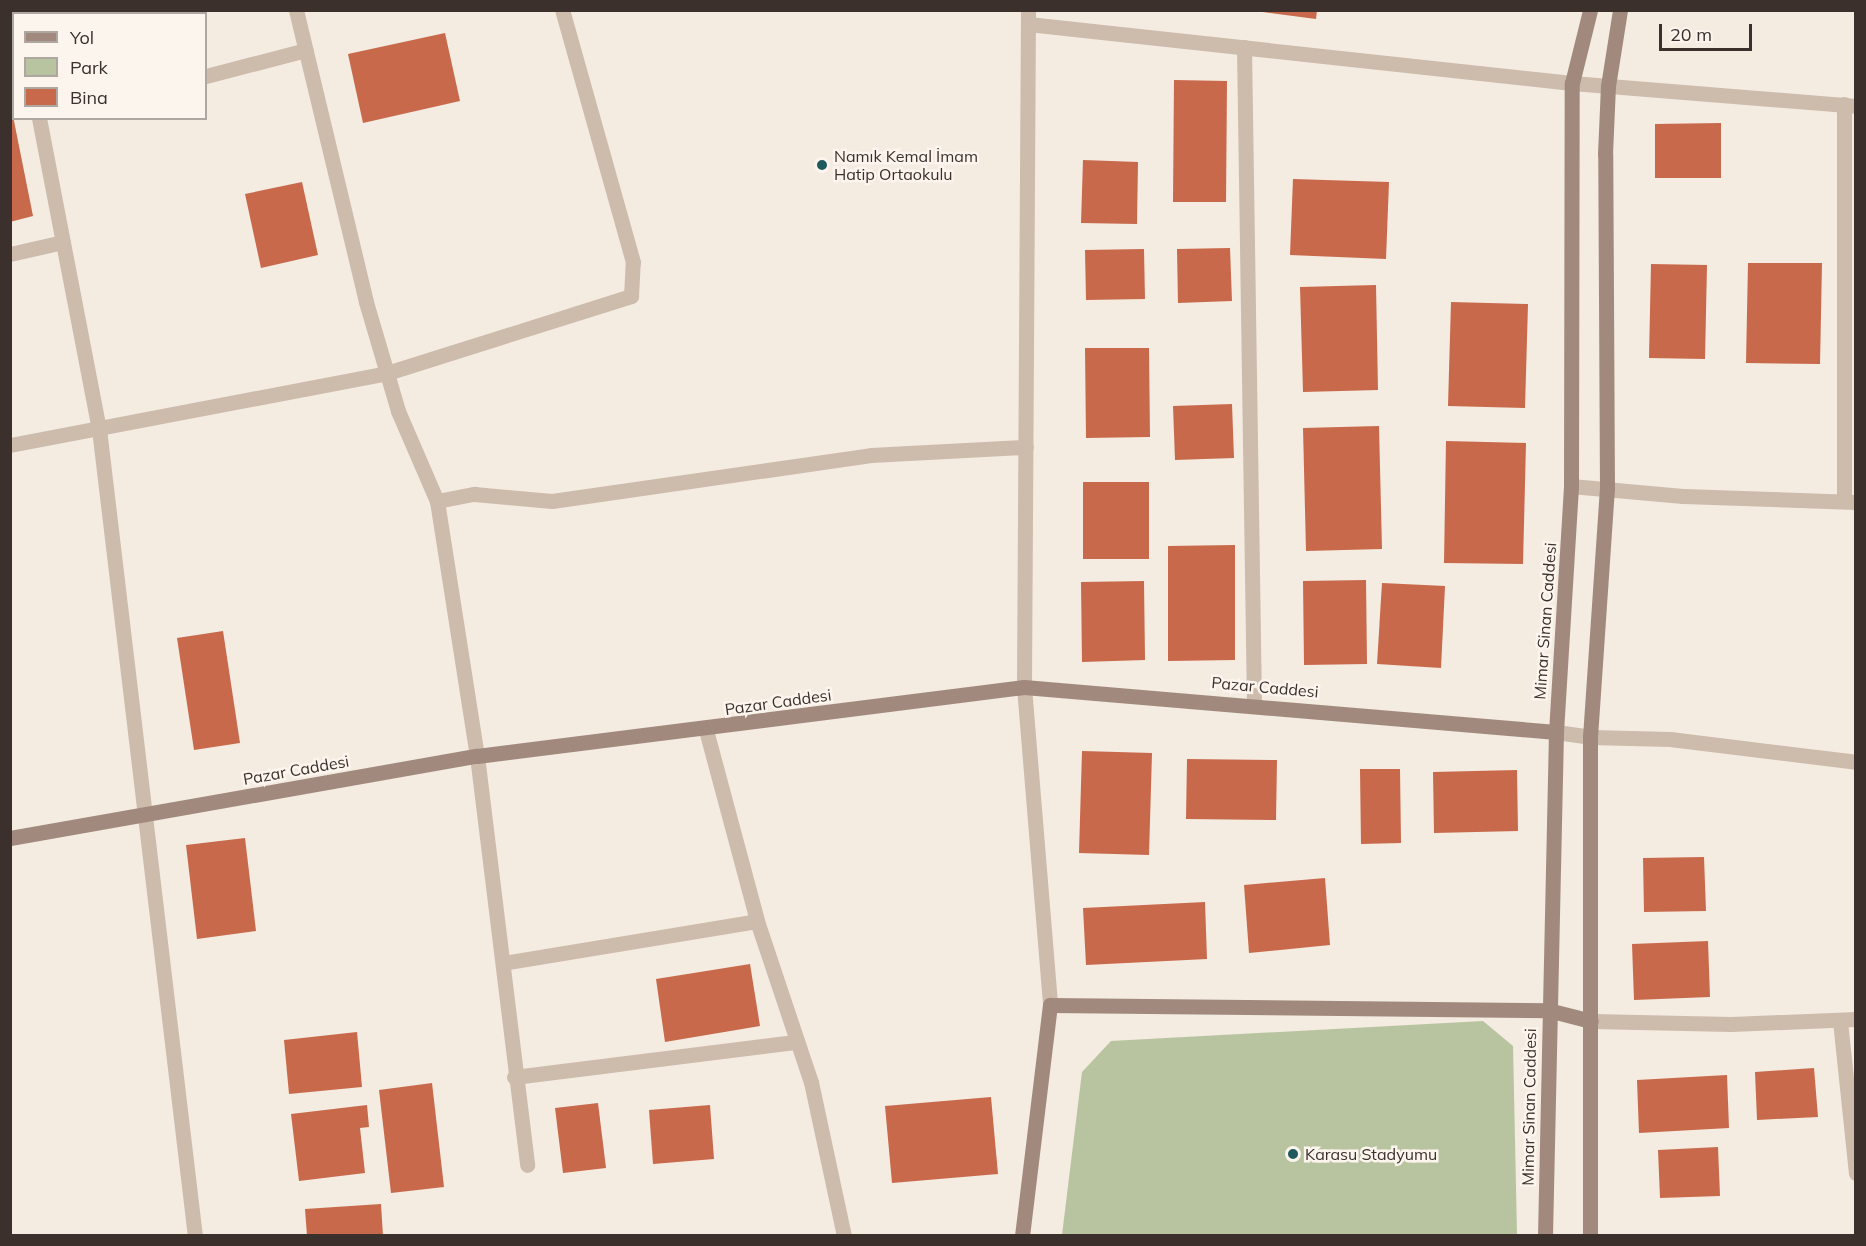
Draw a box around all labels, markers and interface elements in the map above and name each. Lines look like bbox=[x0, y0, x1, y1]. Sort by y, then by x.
legend bbox=[12, 12, 207, 120]
scale bar bbox=[1662, 12, 1755, 50]
text: 20 m bbox=[1670, 23, 1712, 46]
text: Yol bbox=[70, 26, 94, 49]
text: Park bbox=[70, 56, 108, 79]
text: Bina bbox=[70, 86, 108, 109]
place label: Namık Kemal İmam Hatip Ortaokulu bbox=[834, 146, 978, 184]
marker: Namık Kemal İmam Hatip Ortaokulu bbox=[815, 158, 829, 172]
street label: Mimar Sinan Caddesi bbox=[1530, 542, 1560, 700]
street label: Pazar Caddesi bbox=[1211, 673, 1319, 701]
street label: Pazar Caddesi bbox=[724, 685, 832, 719]
street label: Pazar Caddesi bbox=[241, 751, 351, 789]
street label: Mimar Sinan Caddesi bbox=[1518, 1028, 1540, 1186]
place label: Karasu Stadyumu bbox=[1305, 1144, 1437, 1164]
marker: Karasu Stadyumu bbox=[1286, 1147, 1300, 1161]

